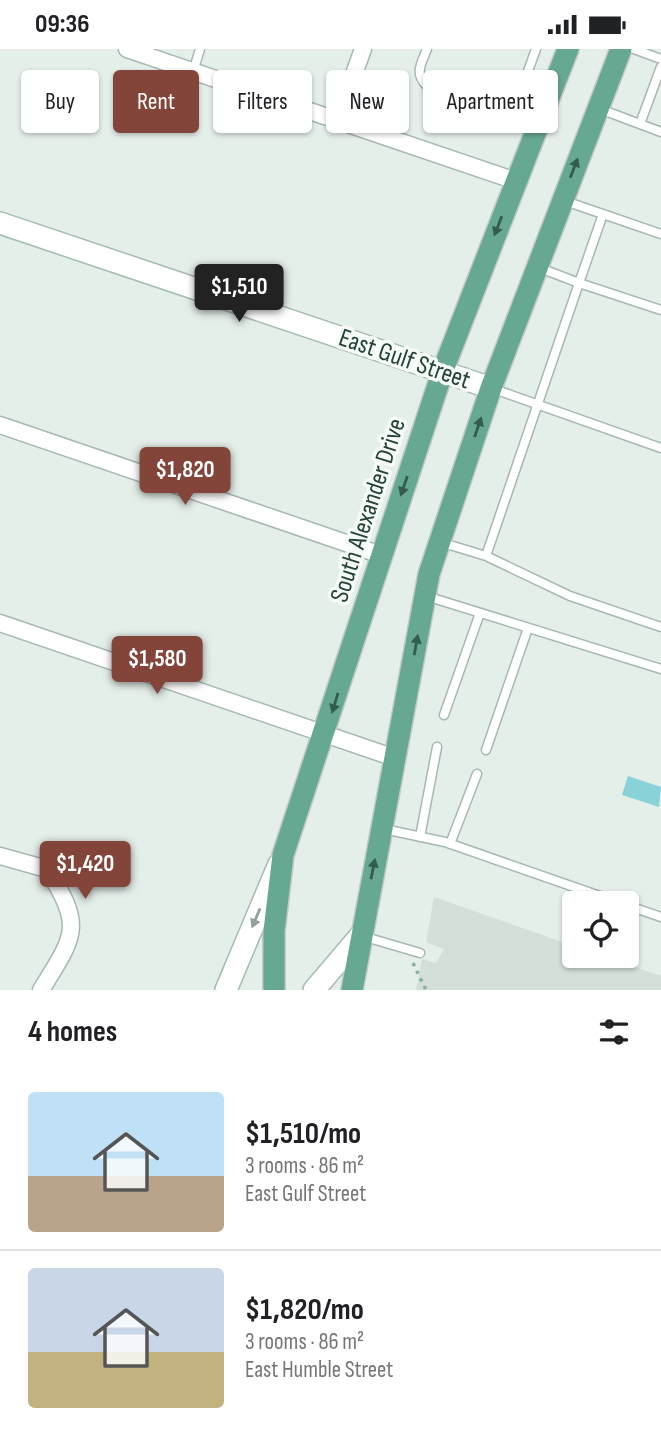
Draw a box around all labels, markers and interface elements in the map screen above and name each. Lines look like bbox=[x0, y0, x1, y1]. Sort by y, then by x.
text: 09:36 bbox=[35, 9, 89, 40]
chip: Buy bbox=[21, 70, 99, 133]
chip: Rent bbox=[113, 70, 199, 133]
chip: Filters bbox=[213, 70, 312, 133]
chip: New bbox=[326, 70, 409, 133]
chip: Apartment bbox=[423, 70, 558, 133]
one-way arrow bbox=[569, 157, 580, 178]
one-way arrow bbox=[492, 216, 503, 237]
pin: $1,510 bbox=[182, 265, 296, 324]
text: $1,510 bbox=[211, 273, 267, 301]
street label: East Gulf Street bbox=[335, 322, 474, 396]
street label: South Alexander Drive bbox=[324, 415, 413, 606]
one-way arrow bbox=[473, 417, 484, 438]
pin: $1,820 bbox=[128, 447, 242, 507]
text: $1,820 bbox=[156, 456, 214, 484]
one-way arrow bbox=[398, 476, 409, 497]
one-way arrow bbox=[410, 634, 421, 656]
pin: $1,580 bbox=[100, 637, 214, 696]
text: $1,580 bbox=[128, 645, 186, 673]
one-way arrow bbox=[329, 693, 339, 714]
pin: $1,420 bbox=[28, 841, 142, 901]
text: $1,420 bbox=[56, 850, 114, 878]
one-way arrow bbox=[368, 858, 379, 880]
map controls bbox=[562, 891, 639, 968]
button: locate bbox=[562, 891, 639, 968]
one-way arrow bbox=[250, 908, 262, 928]
icon: filters bbox=[595, 1013, 633, 1051]
text: 4 homes bbox=[28, 1014, 117, 1050]
text: $1,510/mo bbox=[245, 1116, 361, 1152]
icon: home bbox=[84, 1120, 168, 1204]
text: 3 rooms · 86 m² bbox=[245, 1152, 364, 1180]
text: East Gulf Street bbox=[245, 1180, 366, 1208]
text: $1,820/mo bbox=[245, 1292, 364, 1328]
icon: home bbox=[84, 1296, 168, 1380]
text: 3 rooms · 86 m² bbox=[245, 1328, 364, 1356]
text: East Humble Street bbox=[245, 1356, 393, 1384]

